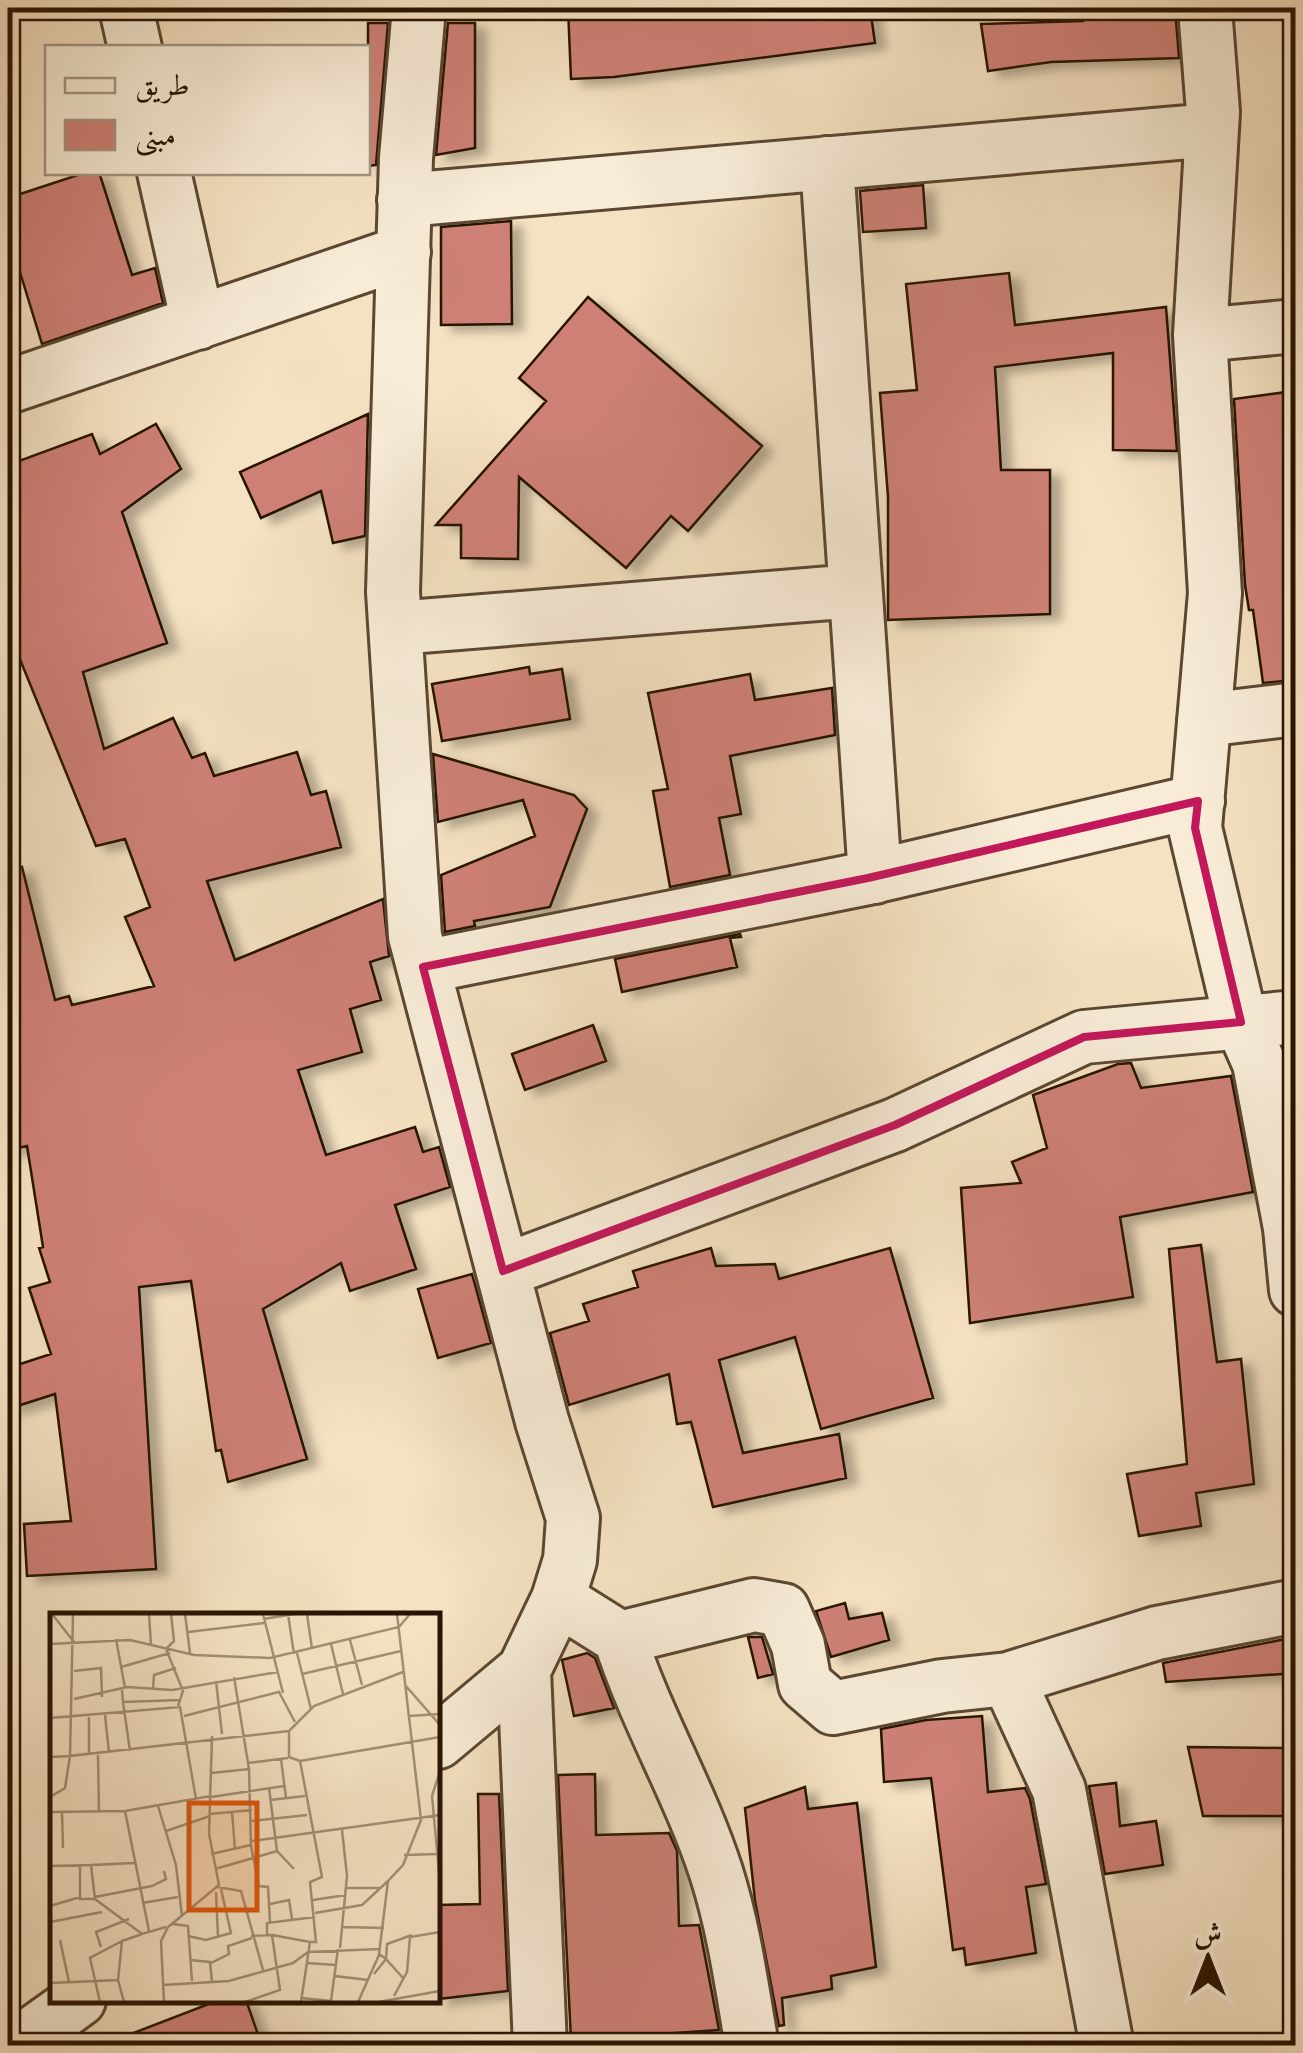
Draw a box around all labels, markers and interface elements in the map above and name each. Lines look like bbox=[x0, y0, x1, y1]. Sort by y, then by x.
legend bbox=[45, 45, 370, 175]
text: طريق bbox=[135, 68, 190, 106]
text: مبنى bbox=[135, 118, 176, 157]
inset map bbox=[50, 1613, 440, 2003]
north arrow bbox=[1158, 1908, 1258, 2008]
text: ش bbox=[1194, 1918, 1222, 1953]

